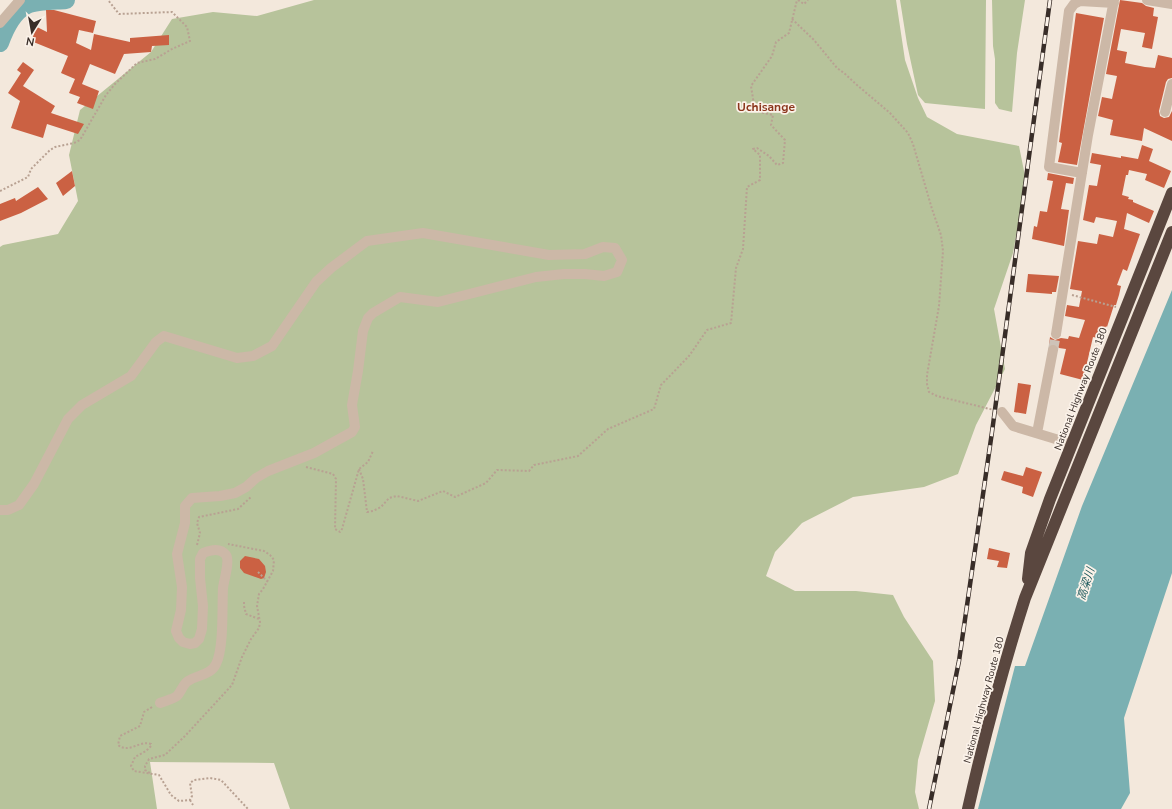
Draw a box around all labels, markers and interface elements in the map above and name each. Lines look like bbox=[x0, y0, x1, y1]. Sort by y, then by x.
north arrow bbox=[12, 12, 52, 52]
text: N bbox=[25, 33, 36, 49]
district label: Uchisange bbox=[737, 99, 795, 115]
street label: National Highway Route 180 bbox=[1051, 326, 1111, 452]
water label: 高梁川 bbox=[1074, 565, 1099, 602]
street label: National Highway Route 180 bbox=[960, 635, 1008, 765]

